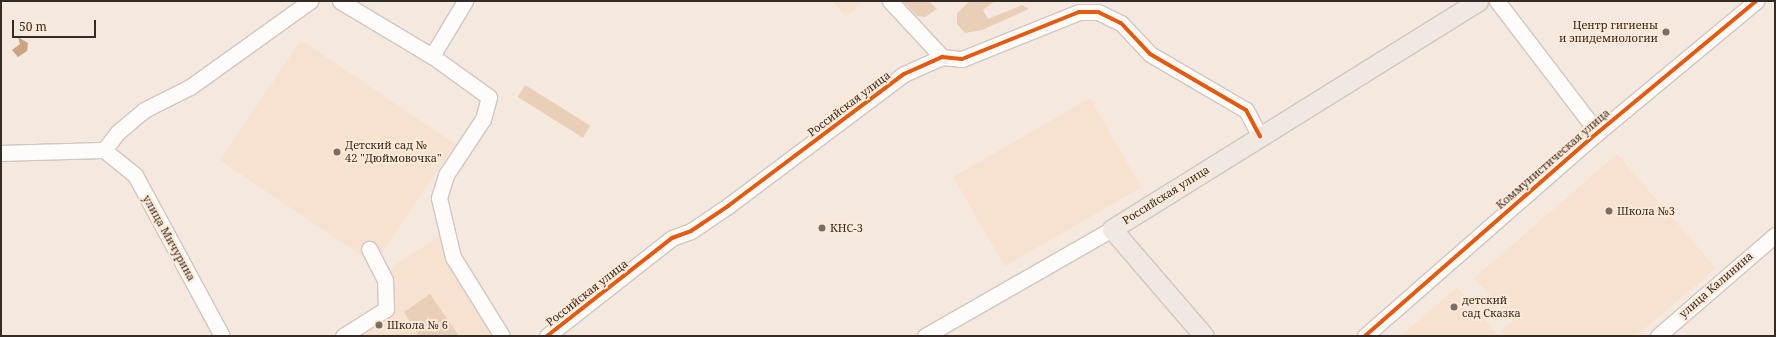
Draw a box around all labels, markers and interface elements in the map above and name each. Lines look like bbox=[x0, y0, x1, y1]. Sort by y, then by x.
scale bar bbox=[14, 12, 98, 38]
text: 50 m bbox=[19, 18, 47, 35]
place label: Центр гигиены и эпидемиологии bbox=[1559, 19, 1658, 45]
marker: Центр гигиены и эпидемиологии bbox=[1661, 27, 1671, 37]
street label: Российская улица bbox=[805, 69, 893, 139]
street label: Коммунистическая улица bbox=[1494, 106, 1612, 212]
place label: Детский сад № 42 "Дюймовочка" bbox=[345, 139, 441, 165]
marker: Детский сад № 42 "Дюймовочка" bbox=[332, 147, 342, 157]
street label: Российская улица bbox=[1120, 163, 1212, 227]
street label: улица Мичурина bbox=[140, 193, 198, 283]
place label: Школа №3 bbox=[1617, 204, 1675, 218]
marker: Школа №3 bbox=[1604, 206, 1614, 216]
place label: КНС-3 bbox=[830, 221, 863, 235]
marker: КНС-3 bbox=[817, 223, 827, 233]
street label: улица Калинина bbox=[1676, 249, 1756, 321]
street label: Российская улица bbox=[544, 257, 630, 329]
place label: детский сад Сказка bbox=[1462, 294, 1521, 320]
marker: детский сад Сказка bbox=[1449, 302, 1459, 312]
place label: Школа № 6 bbox=[387, 318, 448, 332]
marker: Школа № 6 bbox=[374, 320, 384, 330]

